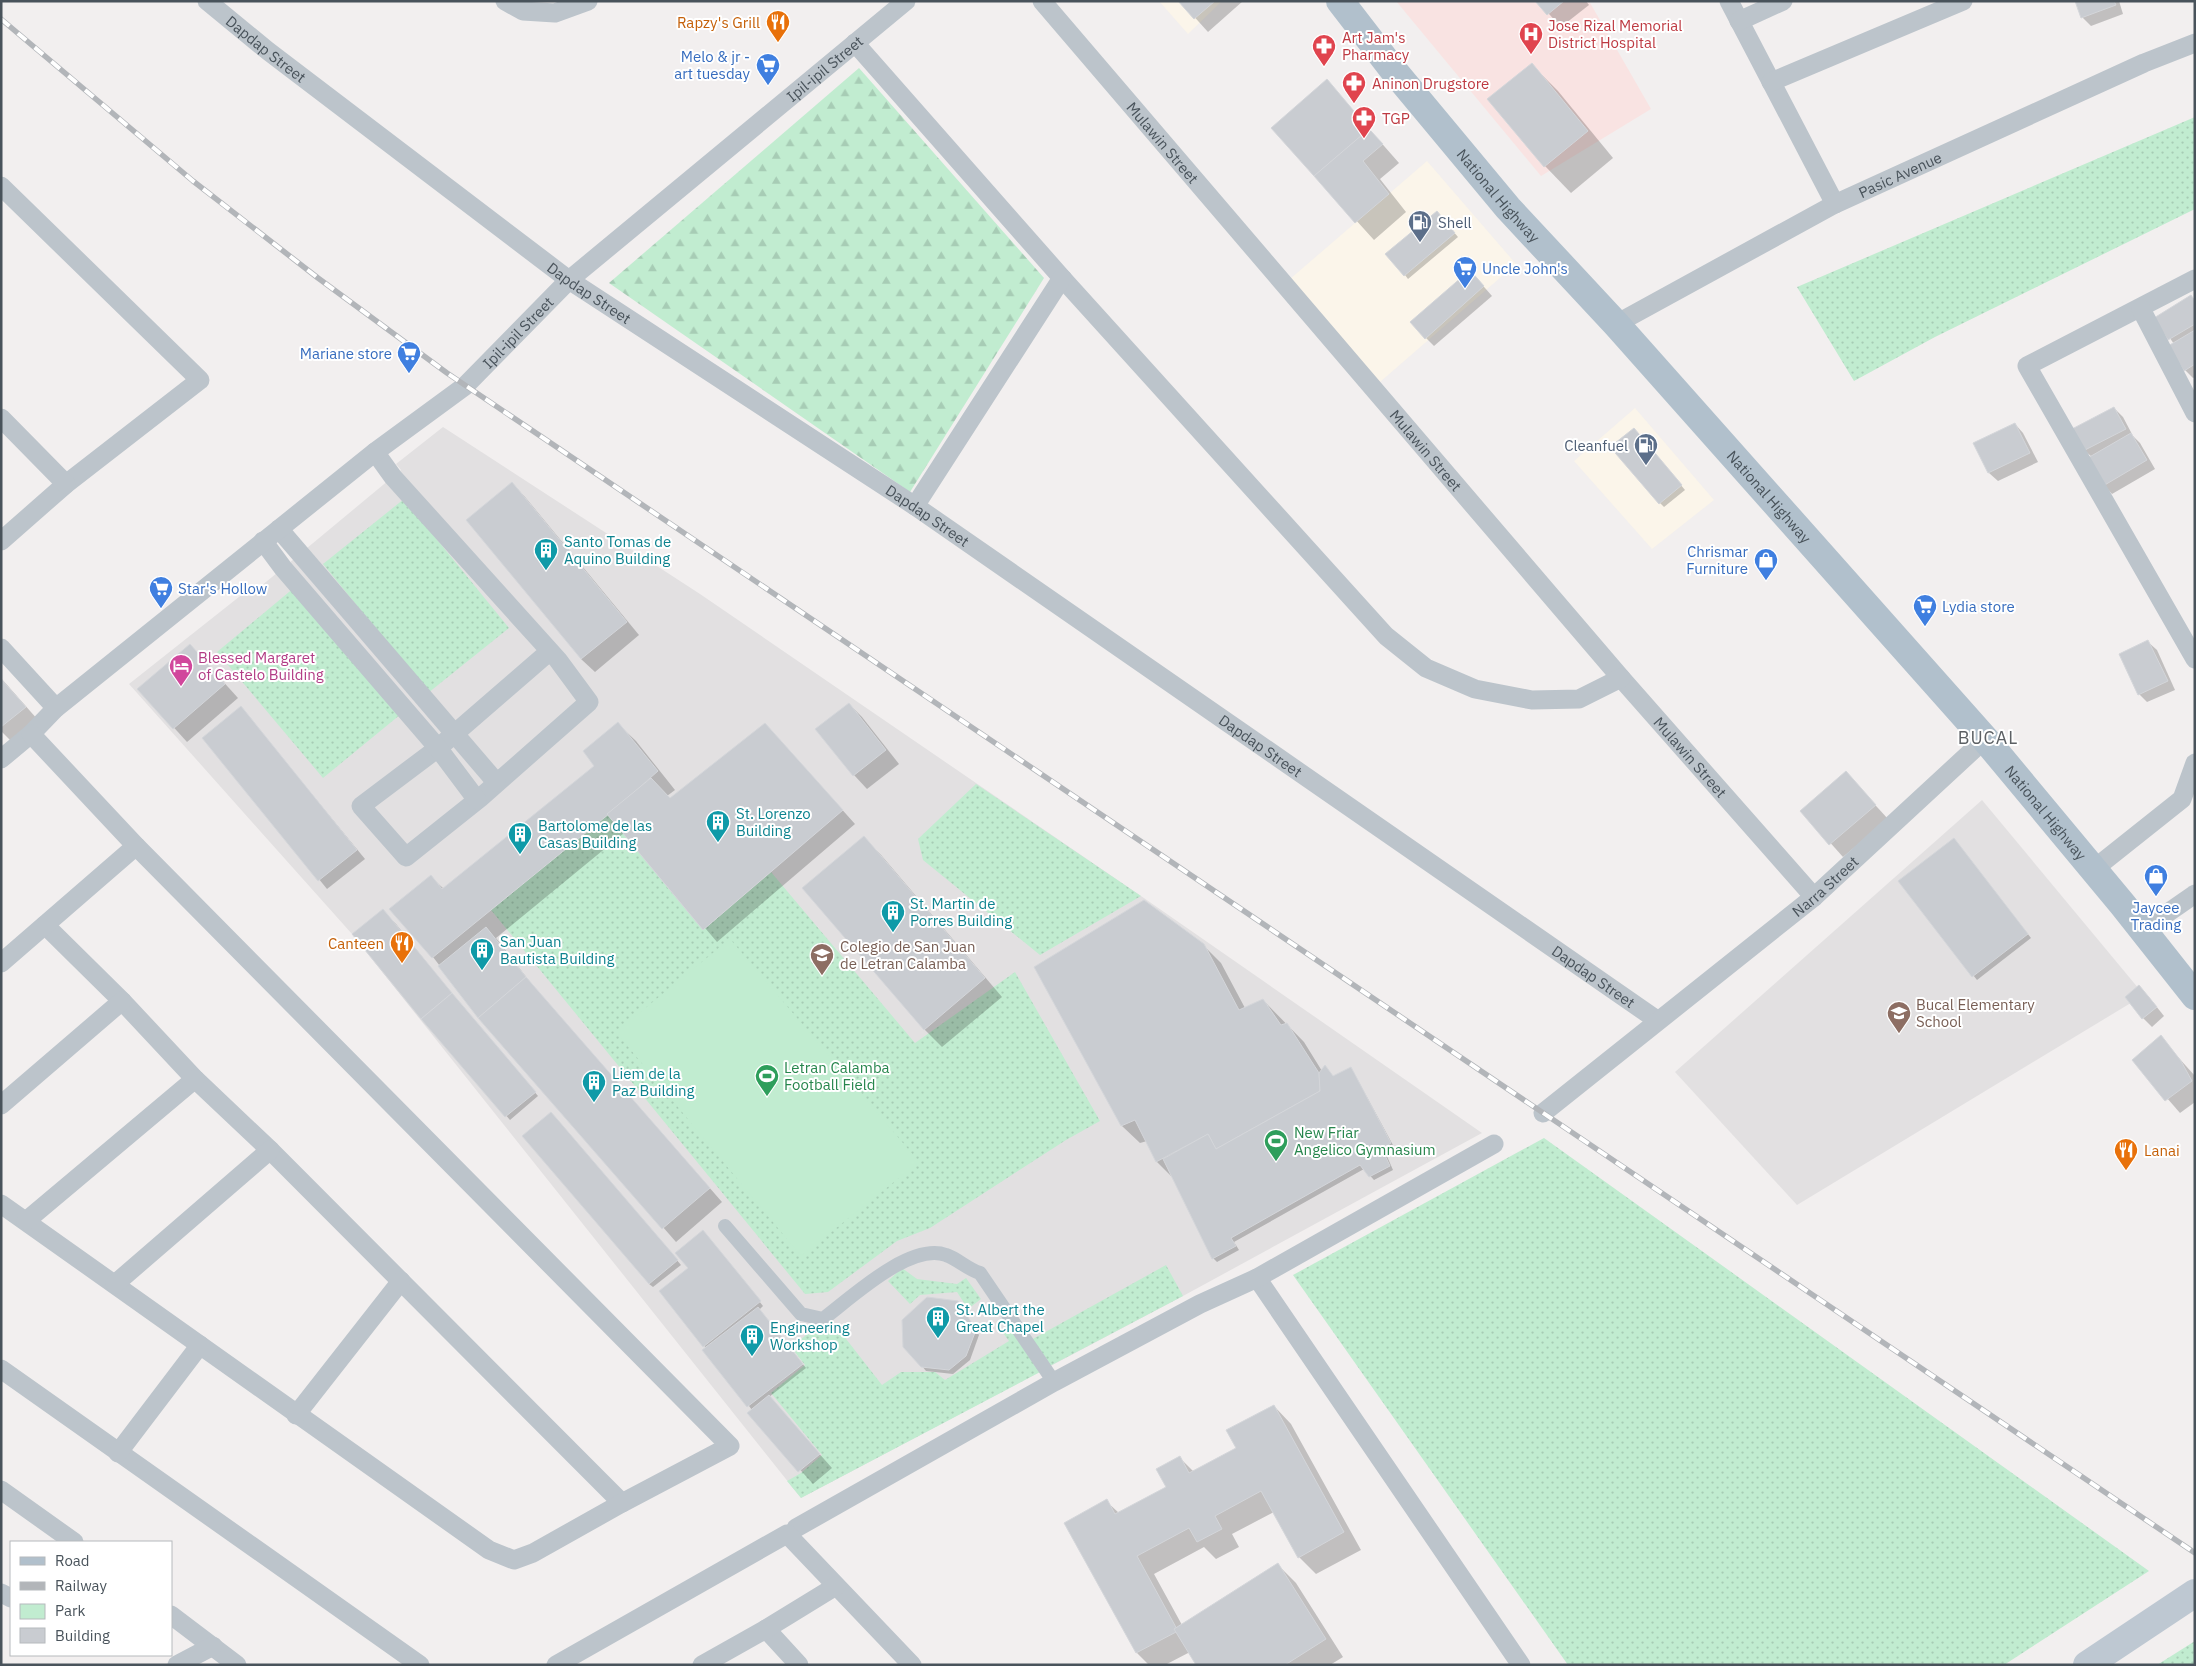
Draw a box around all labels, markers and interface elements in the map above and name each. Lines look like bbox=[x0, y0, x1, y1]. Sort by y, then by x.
restaurant icon: Rapzy's Grill bbox=[765, 9, 791, 43]
street label: Dapdap Street bbox=[222, 11, 310, 86]
place label: Rapzy's Grill bbox=[677, 13, 760, 32]
place label: Jose Rizal Memorial District Hospital bbox=[1548, 16, 1682, 52]
hospital icon: Jose Rizal Memorial District Hospital bbox=[1518, 21, 1544, 55]
place label: Art Jam's Pharmacy bbox=[1342, 28, 1410, 64]
street label: Ipil-ipil Street bbox=[782, 31, 867, 106]
pharmacy icon: Art Jam's Pharmacy bbox=[1311, 33, 1337, 67]
place label: Melo & jr - art tuesday bbox=[674, 47, 751, 83]
supermarket icon: Melo & jr - art tuesday bbox=[755, 52, 781, 86]
pharmacy icon: Aninon Drugstore bbox=[1341, 70, 1367, 104]
place label: Aninon Drugstore bbox=[1372, 74, 1489, 93]
street label: Mulawin Street bbox=[1123, 98, 1203, 187]
pharmacy icon: TGP bbox=[1351, 105, 1377, 139]
place label: TGP bbox=[1382, 109, 1410, 128]
street label: National Highway bbox=[1453, 145, 1545, 247]
street label: Pasic Avenue bbox=[1855, 147, 1944, 202]
fuel station icon: Shell bbox=[1407, 209, 1433, 243]
place label: Shell bbox=[1438, 213, 1472, 232]
supermarket icon: Uncle John's bbox=[1452, 255, 1478, 289]
street label: Dapdap Street bbox=[544, 258, 635, 328]
place label: Uncle John's bbox=[1482, 259, 1568, 278]
street label: Ipil-ipil Street bbox=[478, 292, 557, 372]
supermarket icon: Mariane store bbox=[396, 340, 422, 374]
place label: Mariane store bbox=[300, 344, 392, 363]
street label: Mulawin Street bbox=[1386, 405, 1466, 495]
fuel station icon: Cleanfuel bbox=[1633, 432, 1659, 466]
place label: Cleanfuel bbox=[1564, 436, 1628, 455]
street label: National Highway bbox=[1723, 446, 1816, 547]
street label: Dapdap Street bbox=[882, 480, 973, 550]
place label: Santo Tomas de Aquino Building bbox=[564, 532, 671, 568]
building icon: Santo Tomas de Aquino Building bbox=[533, 537, 559, 571]
place label: Chrismar Furniture bbox=[1686, 542, 1748, 578]
shop icon: Chrismar Furniture bbox=[1753, 547, 1779, 581]
supermarket icon: Star's Hollow bbox=[148, 575, 174, 609]
place label: Star's Hollow bbox=[178, 579, 268, 598]
supermarket icon: Lydia store bbox=[1912, 593, 1938, 627]
place label: Lydia store bbox=[1942, 597, 2015, 616]
place label: Blessed Margaret of Castelo Building bbox=[198, 648, 324, 684]
hotel icon: Blessed Margaret of Castelo Building bbox=[168, 653, 194, 687]
street label: Dapdap Street bbox=[1216, 710, 1306, 781]
street label: Mulawin Street bbox=[1650, 713, 1731, 801]
district label: BUCAL bbox=[1958, 726, 2018, 749]
street label: National Highway bbox=[2001, 761, 2091, 864]
place label: St. Lorenzo Building bbox=[736, 804, 811, 840]
building icon: St. Lorenzo Building bbox=[705, 809, 731, 843]
place label: Bartolome de las Casas Building bbox=[538, 816, 652, 852]
building icon: Bartolome de las Casas Building bbox=[507, 821, 533, 855]
street label: Narra Street bbox=[1788, 852, 1862, 920]
shop icon: Jaycee Trading bbox=[2143, 863, 2169, 897]
place label: St. Martin de Porres Building bbox=[910, 894, 1012, 930]
place label: Jaycee Trading bbox=[2131, 898, 2181, 934]
building icon: St. Martin de Porres Building bbox=[880, 899, 906, 933]
restaurant icon: Canteen bbox=[389, 930, 415, 964]
place label: San Juan Bautista Building bbox=[500, 932, 614, 968]
place label: Canteen bbox=[328, 934, 384, 953]
building icon: San Juan Bautista Building bbox=[469, 937, 495, 971]
place label: Colegio de San Juan de Letran Calamba bbox=[840, 937, 976, 973]
street label: Dapdap Street bbox=[1548, 941, 1639, 1012]
school or university icon: Colegio de San Juan de Letran Calamba bbox=[809, 942, 835, 976]
place label: Bucal Elementary School bbox=[1916, 995, 2035, 1031]
school or university icon: Bucal Elementary School bbox=[1886, 1000, 1912, 1034]
place label: Letran Calamba Football Field bbox=[784, 1058, 890, 1094]
sports icon: Letran Calamba Football Field bbox=[754, 1063, 780, 1097]
place label: Liem de la Paz Building bbox=[612, 1064, 695, 1100]
building icon: Liem de la Paz Building bbox=[581, 1069, 607, 1103]
place label: New Friar Angelico Gymnasium bbox=[1294, 1123, 1436, 1159]
sports icon: New Friar Angelico Gymnasium bbox=[1263, 1128, 1289, 1162]
restaurant icon: Lanai bbox=[2113, 1137, 2139, 1171]
place label: Lanai bbox=[2144, 1141, 2180, 1160]
place label: St. Albert the Great Chapel bbox=[956, 1300, 1045, 1336]
building icon: St. Albert the Great Chapel bbox=[925, 1305, 951, 1339]
place label: Engineering Workshop bbox=[770, 1318, 850, 1354]
building icon: Engineering Workshop bbox=[739, 1323, 765, 1357]
legend bbox=[10, 1541, 172, 1656]
text: Road bbox=[55, 1551, 90, 1570]
text: Railway bbox=[55, 1576, 108, 1595]
text: Park bbox=[55, 1601, 85, 1620]
text: Building bbox=[55, 1626, 110, 1645]

